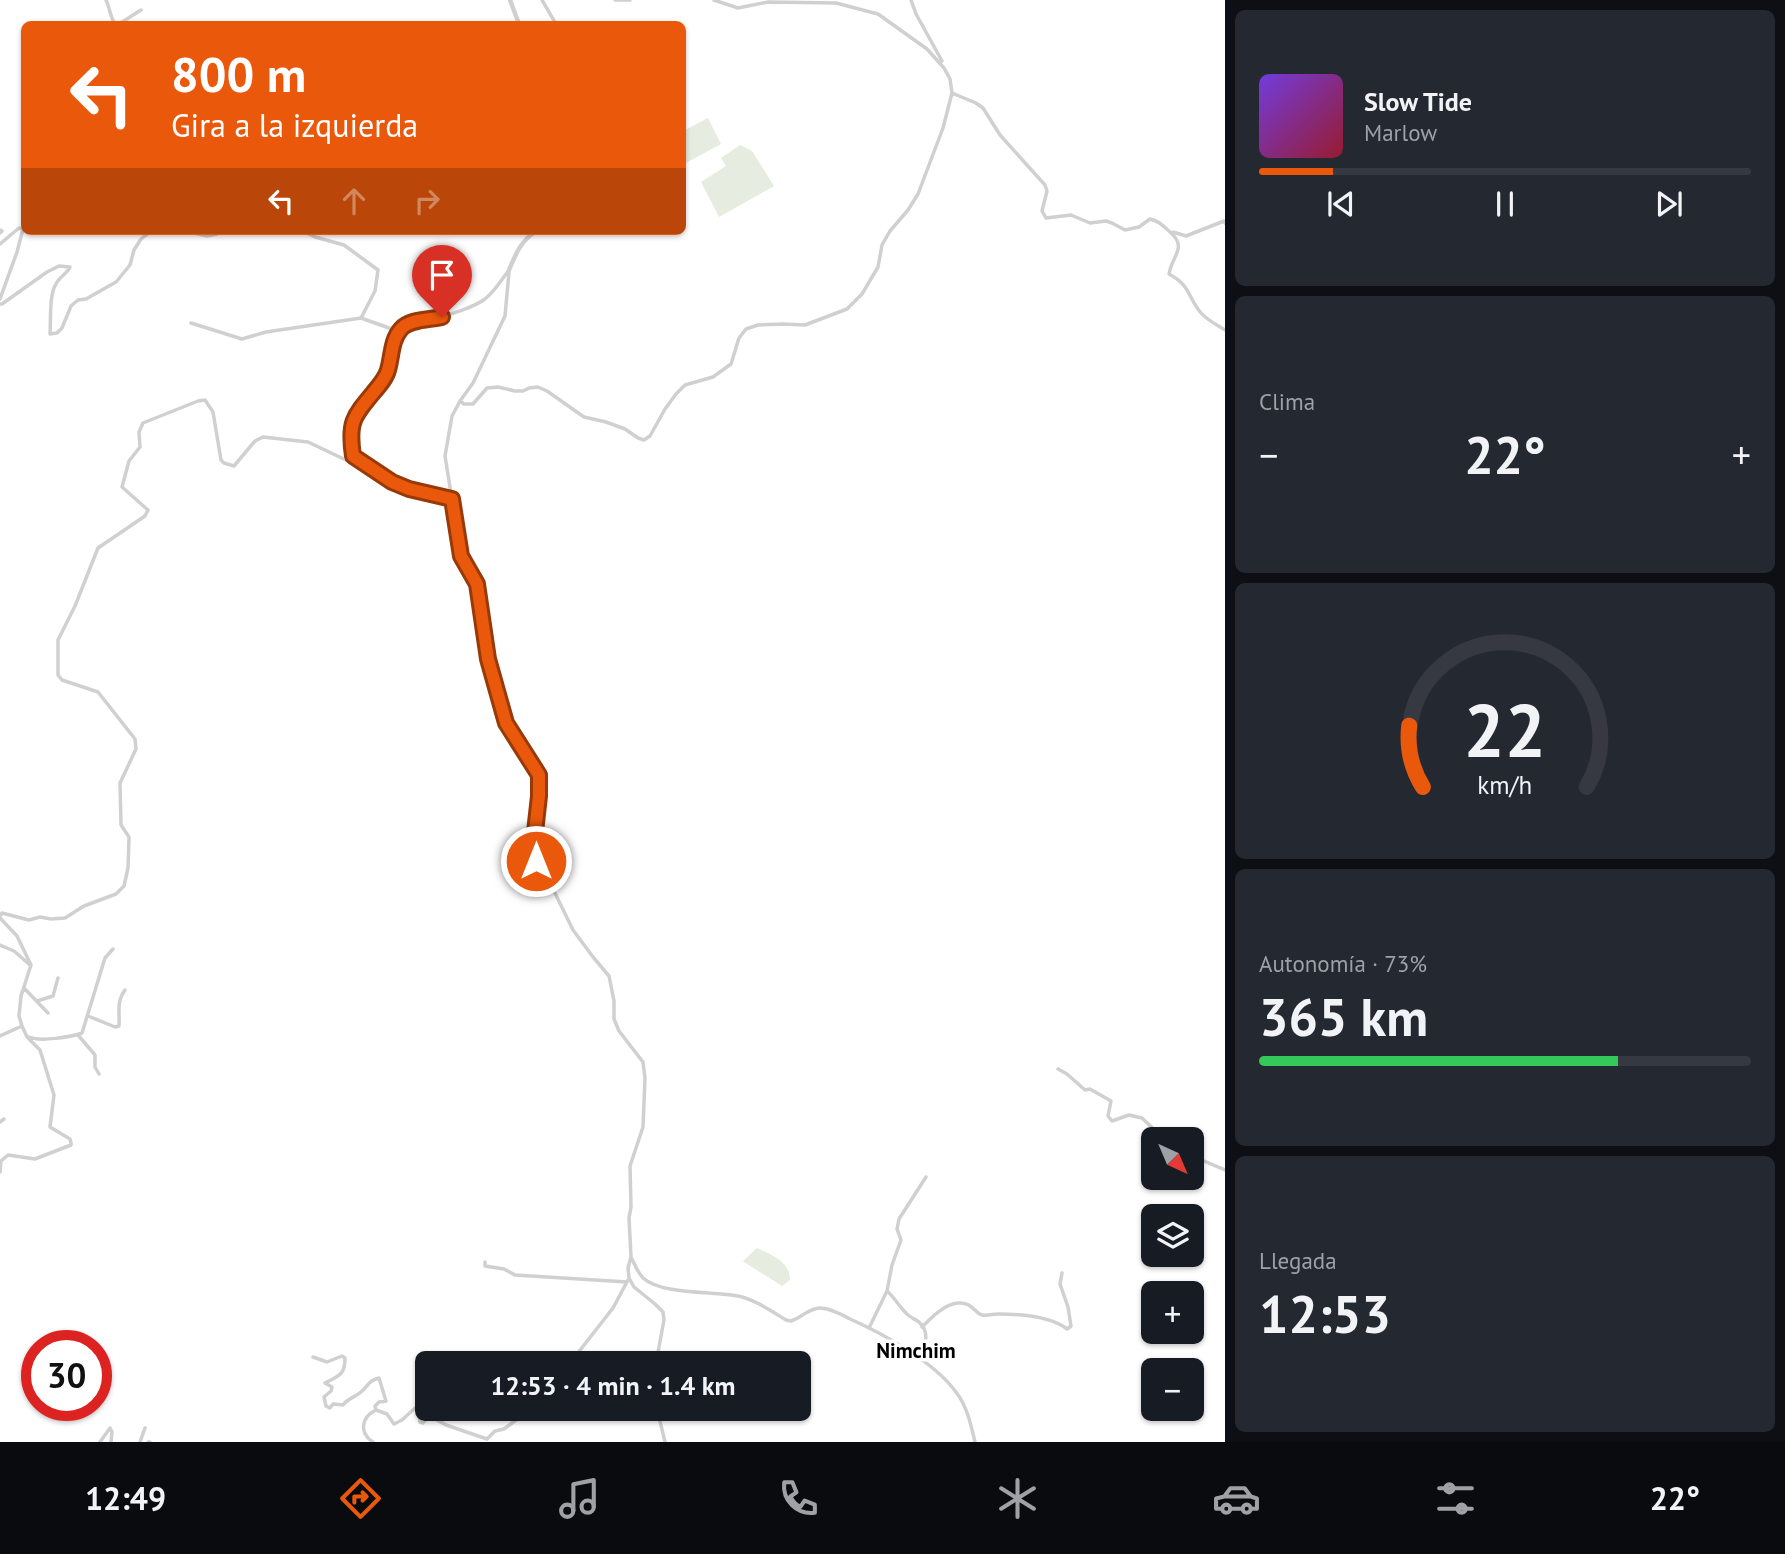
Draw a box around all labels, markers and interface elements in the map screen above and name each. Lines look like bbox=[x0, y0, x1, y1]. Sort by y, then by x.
text: 800 m bbox=[171, 42, 306, 106]
icon: left bbox=[56, 49, 147, 140]
text: Slow Tide bbox=[1364, 85, 1472, 118]
text: Gira a la izquierda bbox=[171, 104, 418, 146]
text: Marlow bbox=[1364, 118, 1437, 147]
icon: left bbox=[262, 182, 300, 220]
icon: ahead bbox=[335, 182, 373, 220]
icon: right bbox=[408, 182, 446, 220]
icon: previous bbox=[1322, 185, 1360, 223]
icon: pause bbox=[1486, 185, 1524, 223]
icon: next bbox=[1650, 185, 1688, 223]
pin bbox=[412, 245, 472, 317]
icon: arrive bbox=[423, 256, 461, 294]
text: Clima bbox=[1259, 387, 1315, 416]
text: 22° bbox=[1464, 421, 1546, 488]
text: − bbox=[1259, 430, 1278, 479]
text: + bbox=[1732, 430, 1751, 479]
text: 22 bbox=[1464, 683, 1546, 777]
text: km/h bbox=[1478, 769, 1532, 801]
position arrow bbox=[499, 824, 573, 898]
text: Autonomía · 73% bbox=[1259, 949, 1427, 978]
text: 365 km bbox=[1259, 983, 1428, 1050]
north arrow bbox=[1141, 1127, 1204, 1190]
map controls bbox=[1141, 1127, 1204, 1421]
button: layers bbox=[1141, 1204, 1204, 1267]
text: Llegada bbox=[1259, 1246, 1337, 1275]
text: 12:53 bbox=[1259, 1280, 1391, 1347]
button: + bbox=[1141, 1281, 1204, 1344]
speed limit sign: 30 bbox=[21, 1330, 112, 1421]
district label: Nimchim bbox=[876, 1337, 956, 1364]
button: − bbox=[1141, 1358, 1204, 1421]
text: 12:53 · 4 min · 1.4 km bbox=[491, 1369, 736, 1402]
icon: directions bbox=[336, 1474, 385, 1523]
icon: music bbox=[555, 1474, 604, 1523]
icon: phone bbox=[774, 1474, 823, 1523]
icon: climate bbox=[993, 1474, 1042, 1523]
icon: car bbox=[1212, 1474, 1261, 1523]
icon: filters bbox=[1431, 1474, 1480, 1523]
text: 12:49 bbox=[85, 1477, 166, 1519]
text: 22° bbox=[1650, 1477, 1700, 1519]

